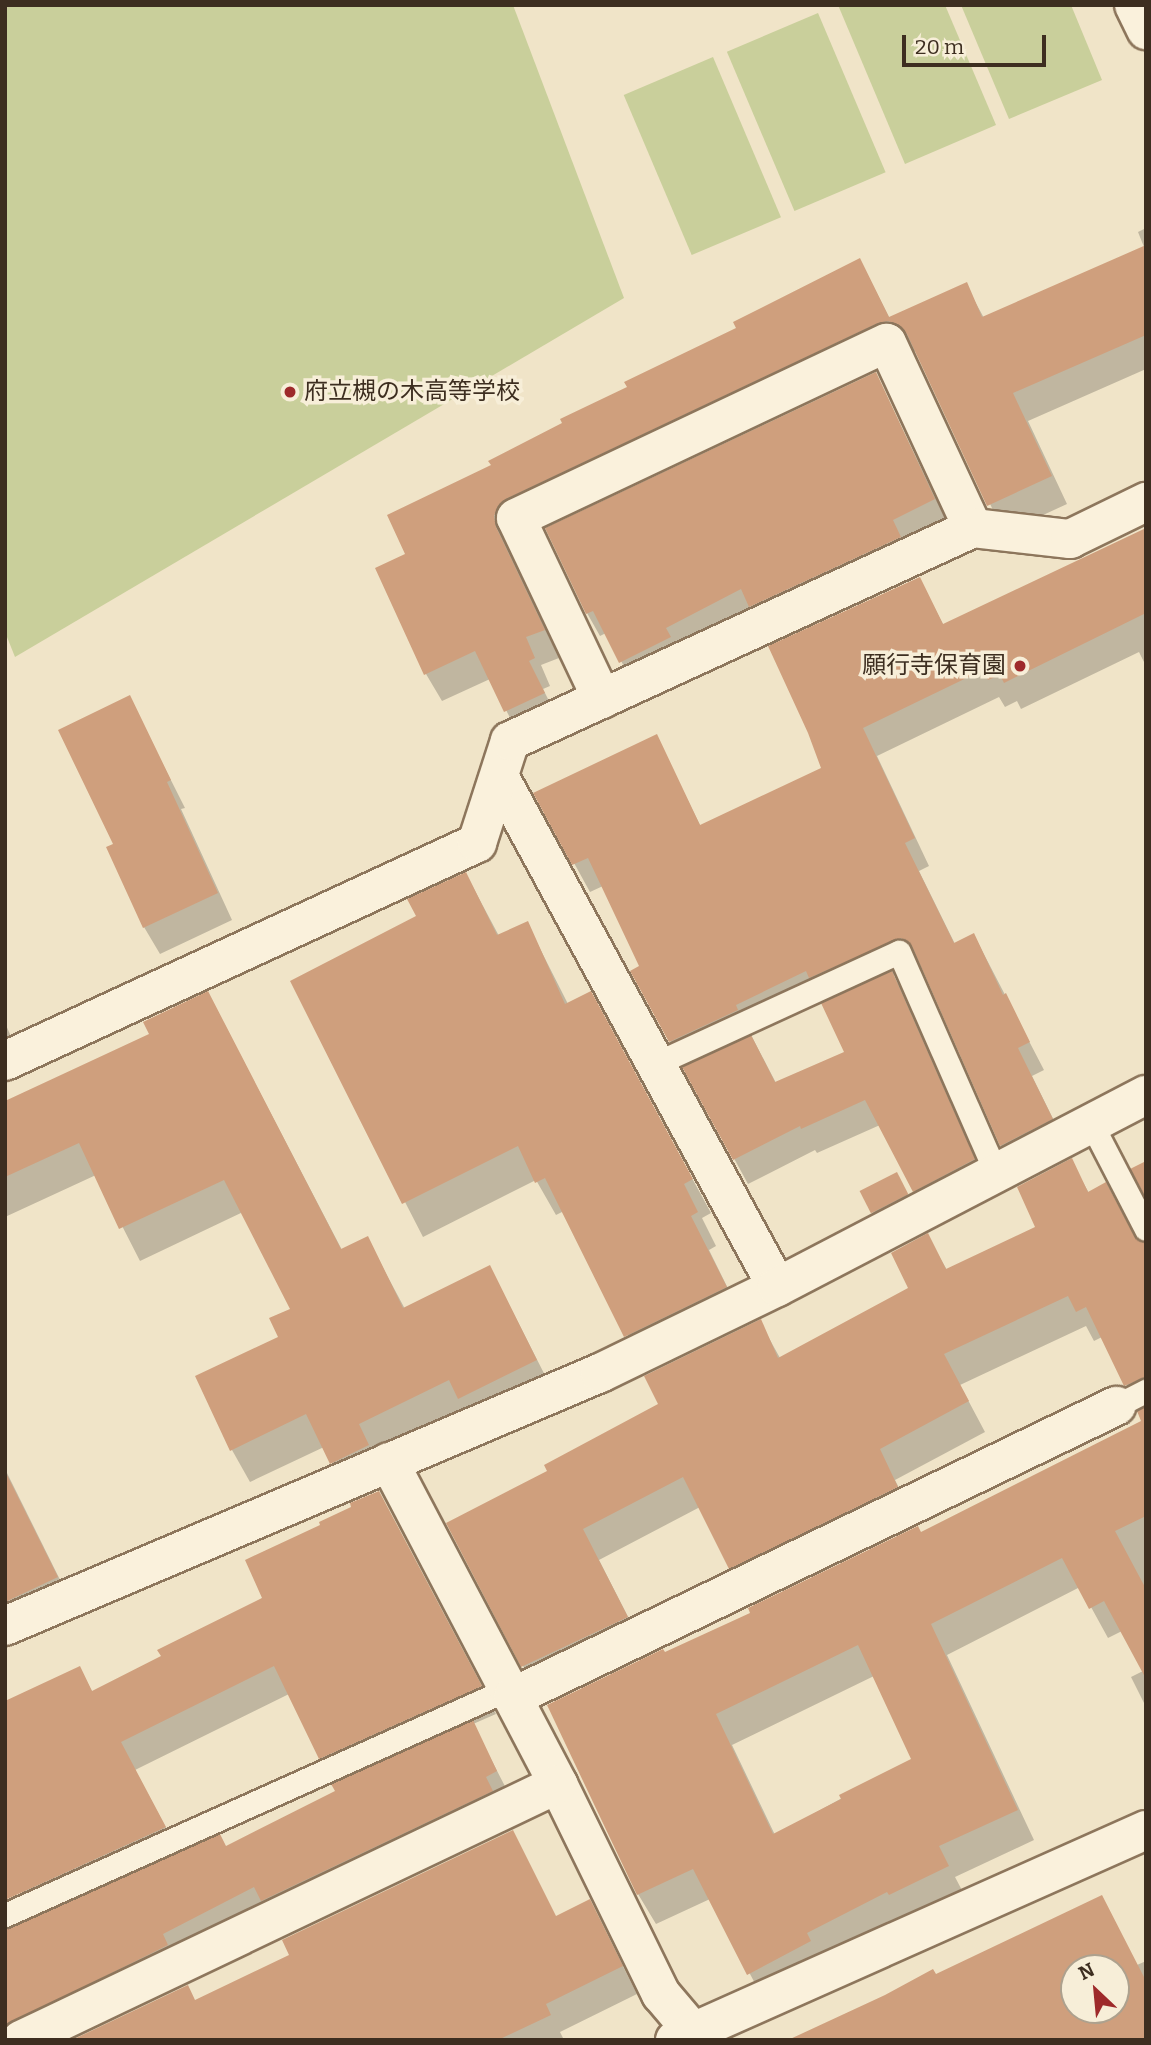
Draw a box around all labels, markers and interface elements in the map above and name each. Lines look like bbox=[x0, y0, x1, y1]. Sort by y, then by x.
scale bar bbox=[906, 21, 1050, 65]
text: 20 m bbox=[915, 34, 964, 60]
place label: 府立槻の木高等学校 bbox=[304, 378, 520, 406]
marker: 府立槻の木高等学校 bbox=[282, 384, 298, 400]
place label: 願行寺保育園 bbox=[862, 652, 1006, 680]
marker: 願行寺保育園 bbox=[1012, 658, 1028, 674]
north arrow bbox=[1060, 1954, 1130, 2024]
text: N bbox=[1075, 1958, 1098, 1985]

